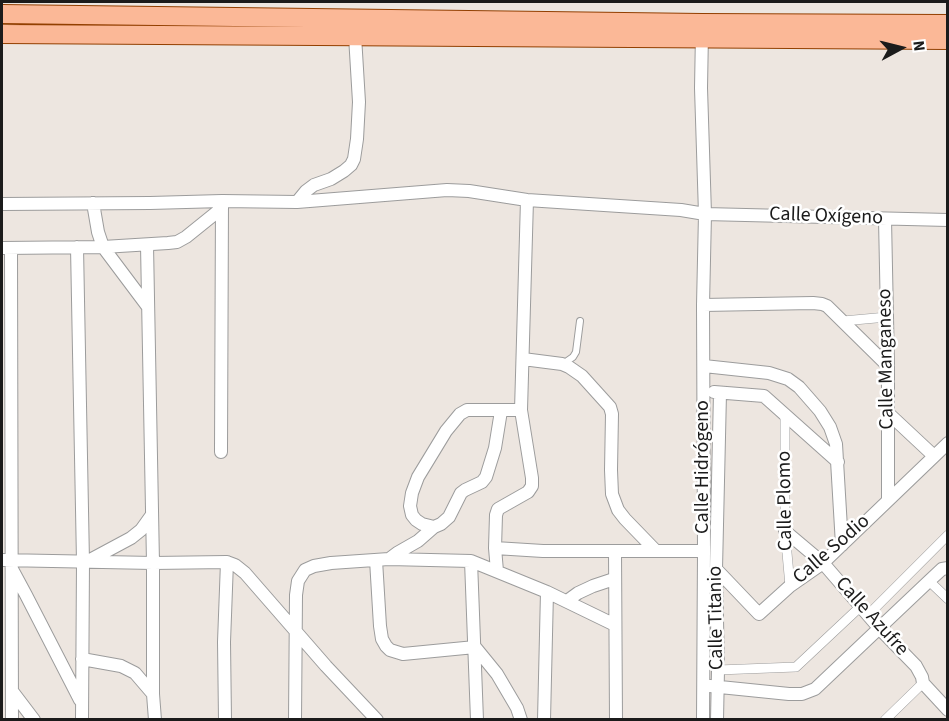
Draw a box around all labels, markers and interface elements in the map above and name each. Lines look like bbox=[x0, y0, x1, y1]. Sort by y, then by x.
north arrow bbox=[871, 18, 931, 78]
text: N bbox=[907, 39, 930, 52]
street label: Calle Oxígeno bbox=[769, 203, 883, 231]
street label: Calle Manganeso bbox=[874, 288, 900, 430]
street label: Calle Hidrógeno bbox=[692, 400, 716, 534]
street label: Calle Plomo bbox=[773, 451, 799, 551]
street label: Calle Sodio bbox=[789, 510, 875, 590]
street label: Calle Titanio bbox=[704, 566, 730, 670]
street label: Calle Azufre bbox=[829, 572, 913, 662]

